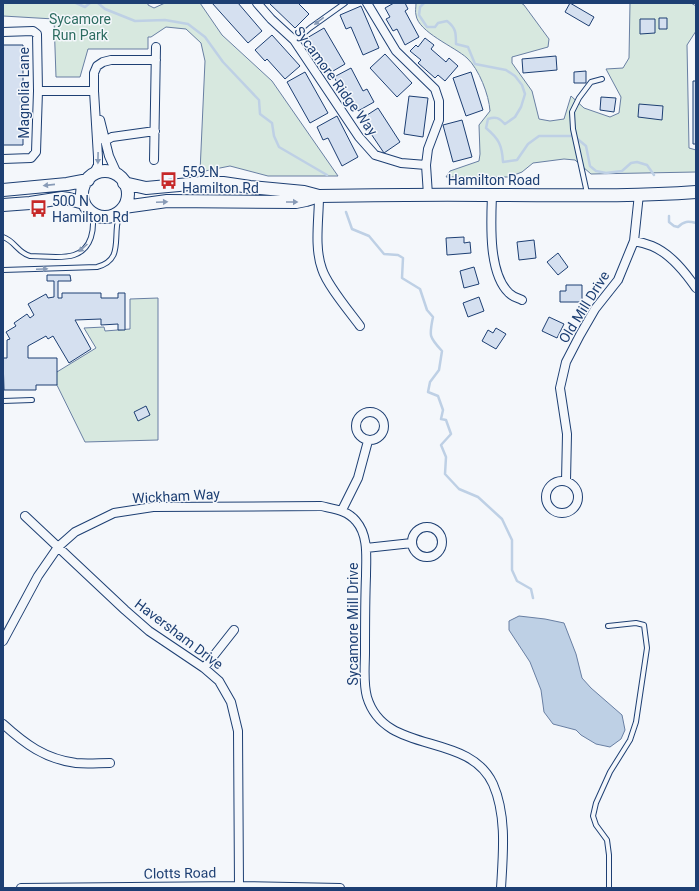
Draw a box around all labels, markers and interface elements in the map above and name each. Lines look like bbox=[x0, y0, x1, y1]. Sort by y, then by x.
park label: Sycamore Run Park bbox=[49, 11, 111, 43]
one-way arrow bbox=[314, 17, 324, 25]
street label: Sycamore Ridge Way bbox=[291, 23, 381, 139]
street label: Magnolia Lane bbox=[16, 47, 32, 139]
one-way arrow bbox=[95, 151, 101, 164]
place label: 559 N Hamilton Rd bbox=[182, 164, 259, 196]
bus stop icon: 559 N Hamilton Rd bbox=[159, 170, 179, 190]
street label: Hamilton Road bbox=[448, 172, 540, 188]
one-way arrow bbox=[43, 182, 55, 189]
place label: 500 N Hamilton Rd bbox=[52, 193, 129, 225]
one-way arrow bbox=[156, 198, 168, 205]
bus stop icon: 500 N Hamilton Rd bbox=[29, 199, 49, 219]
one-way arrow bbox=[286, 199, 299, 205]
one-way arrow bbox=[78, 243, 88, 253]
one-way arrow bbox=[36, 266, 49, 272]
street label: Old Mill Drive bbox=[556, 268, 612, 346]
street label: Wickham Way bbox=[132, 486, 221, 506]
street label: Sycamore Mill Drive bbox=[345, 563, 361, 685]
street label: Haversham Drive bbox=[132, 596, 226, 672]
street label: Clotts Road bbox=[144, 864, 216, 882]

